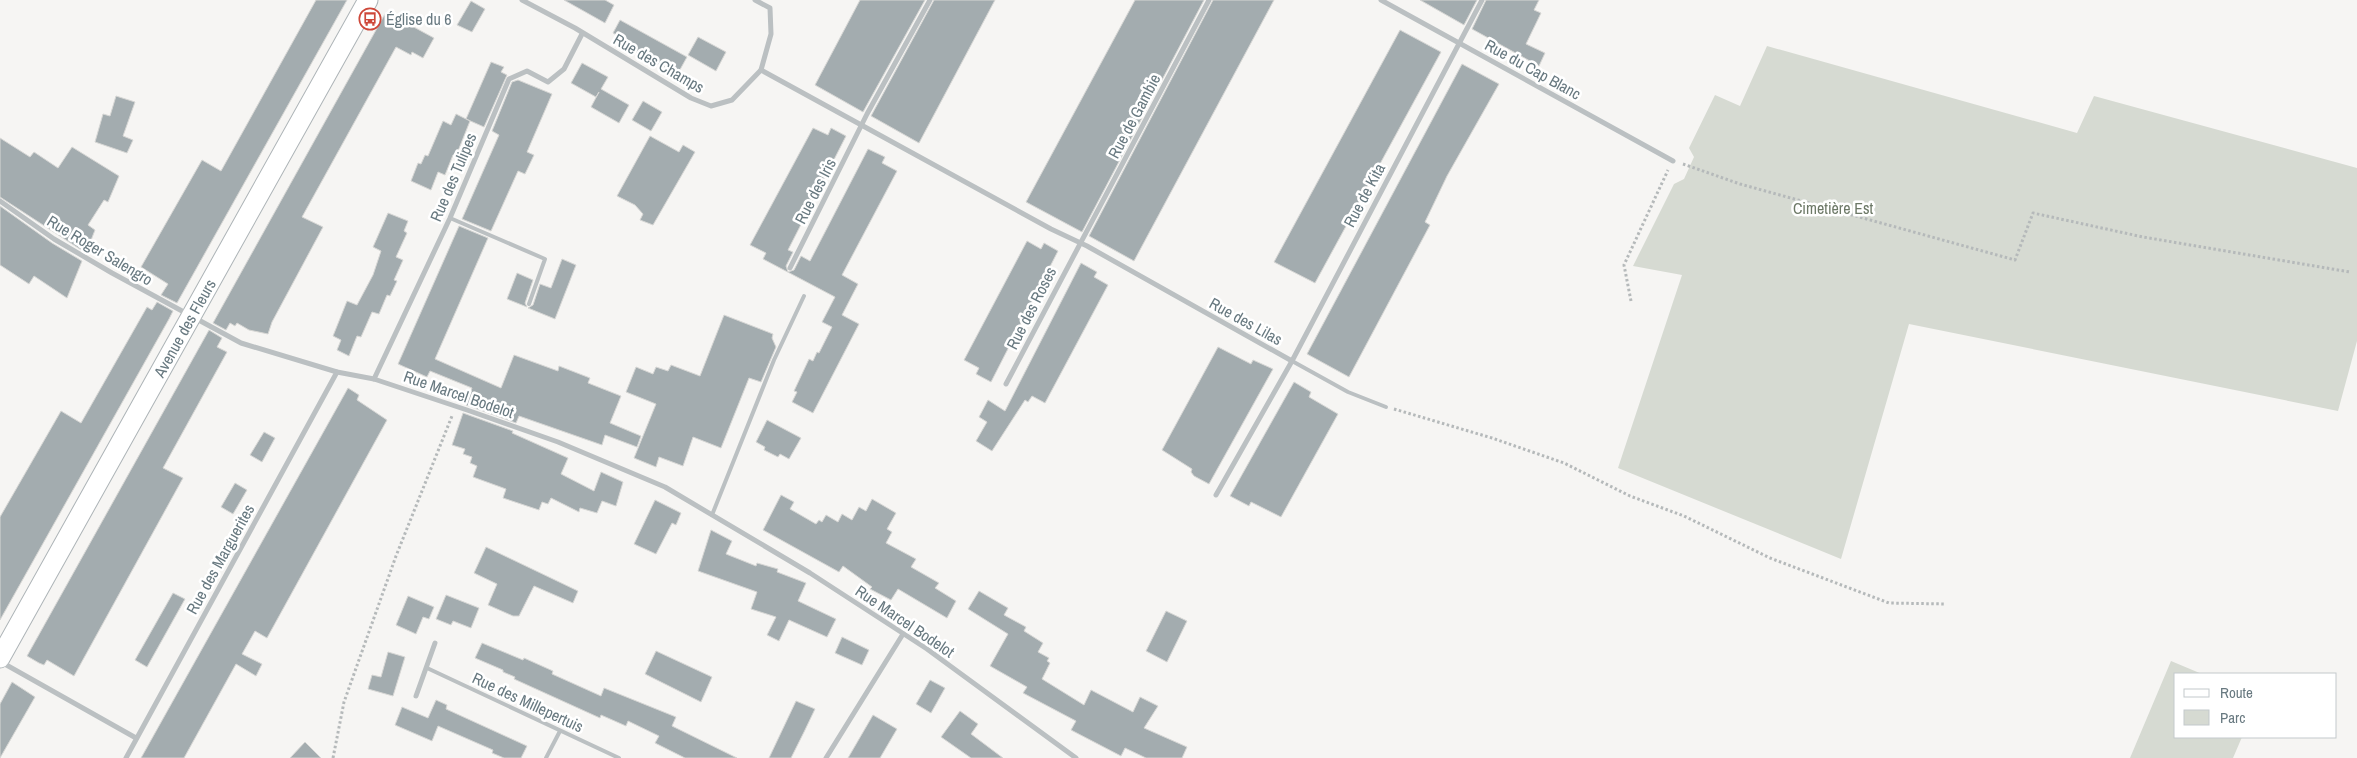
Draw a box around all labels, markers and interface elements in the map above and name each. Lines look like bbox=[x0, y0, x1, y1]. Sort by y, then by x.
bus stop icon: Église du 6 bbox=[358, 7, 382, 31]
place label: Église du 6 bbox=[386, 8, 452, 30]
street label: Rue des Champs bbox=[610, 28, 708, 98]
street label: Rue du Cap Blanc bbox=[1481, 34, 1585, 105]
street label: Rue de Gambie bbox=[1103, 70, 1165, 162]
street label: Rue des Tulipes bbox=[424, 129, 482, 225]
street label: Rue des Iris bbox=[789, 154, 841, 228]
street label: Rue de Kita bbox=[1338, 159, 1390, 231]
park label: Cimetière Est bbox=[1793, 197, 1873, 219]
street label: Rue Roger Salengro bbox=[43, 210, 157, 290]
street label: Rue des Roses bbox=[1001, 263, 1061, 353]
street label: Avenue des Fleurs bbox=[148, 275, 221, 382]
street label: Rue des Lilas bbox=[1206, 292, 1286, 350]
street label: Rue Marcel Bodelot bbox=[401, 365, 517, 423]
street label: Rue des Marguerites bbox=[181, 500, 259, 618]
street label: Rue Marcel Bodelot bbox=[851, 580, 959, 663]
street label: Rue des Millepertuis bbox=[469, 667, 587, 737]
legend bbox=[2174, 673, 2337, 738]
text: Route bbox=[2220, 682, 2253, 703]
text: Parc bbox=[2220, 707, 2245, 728]

